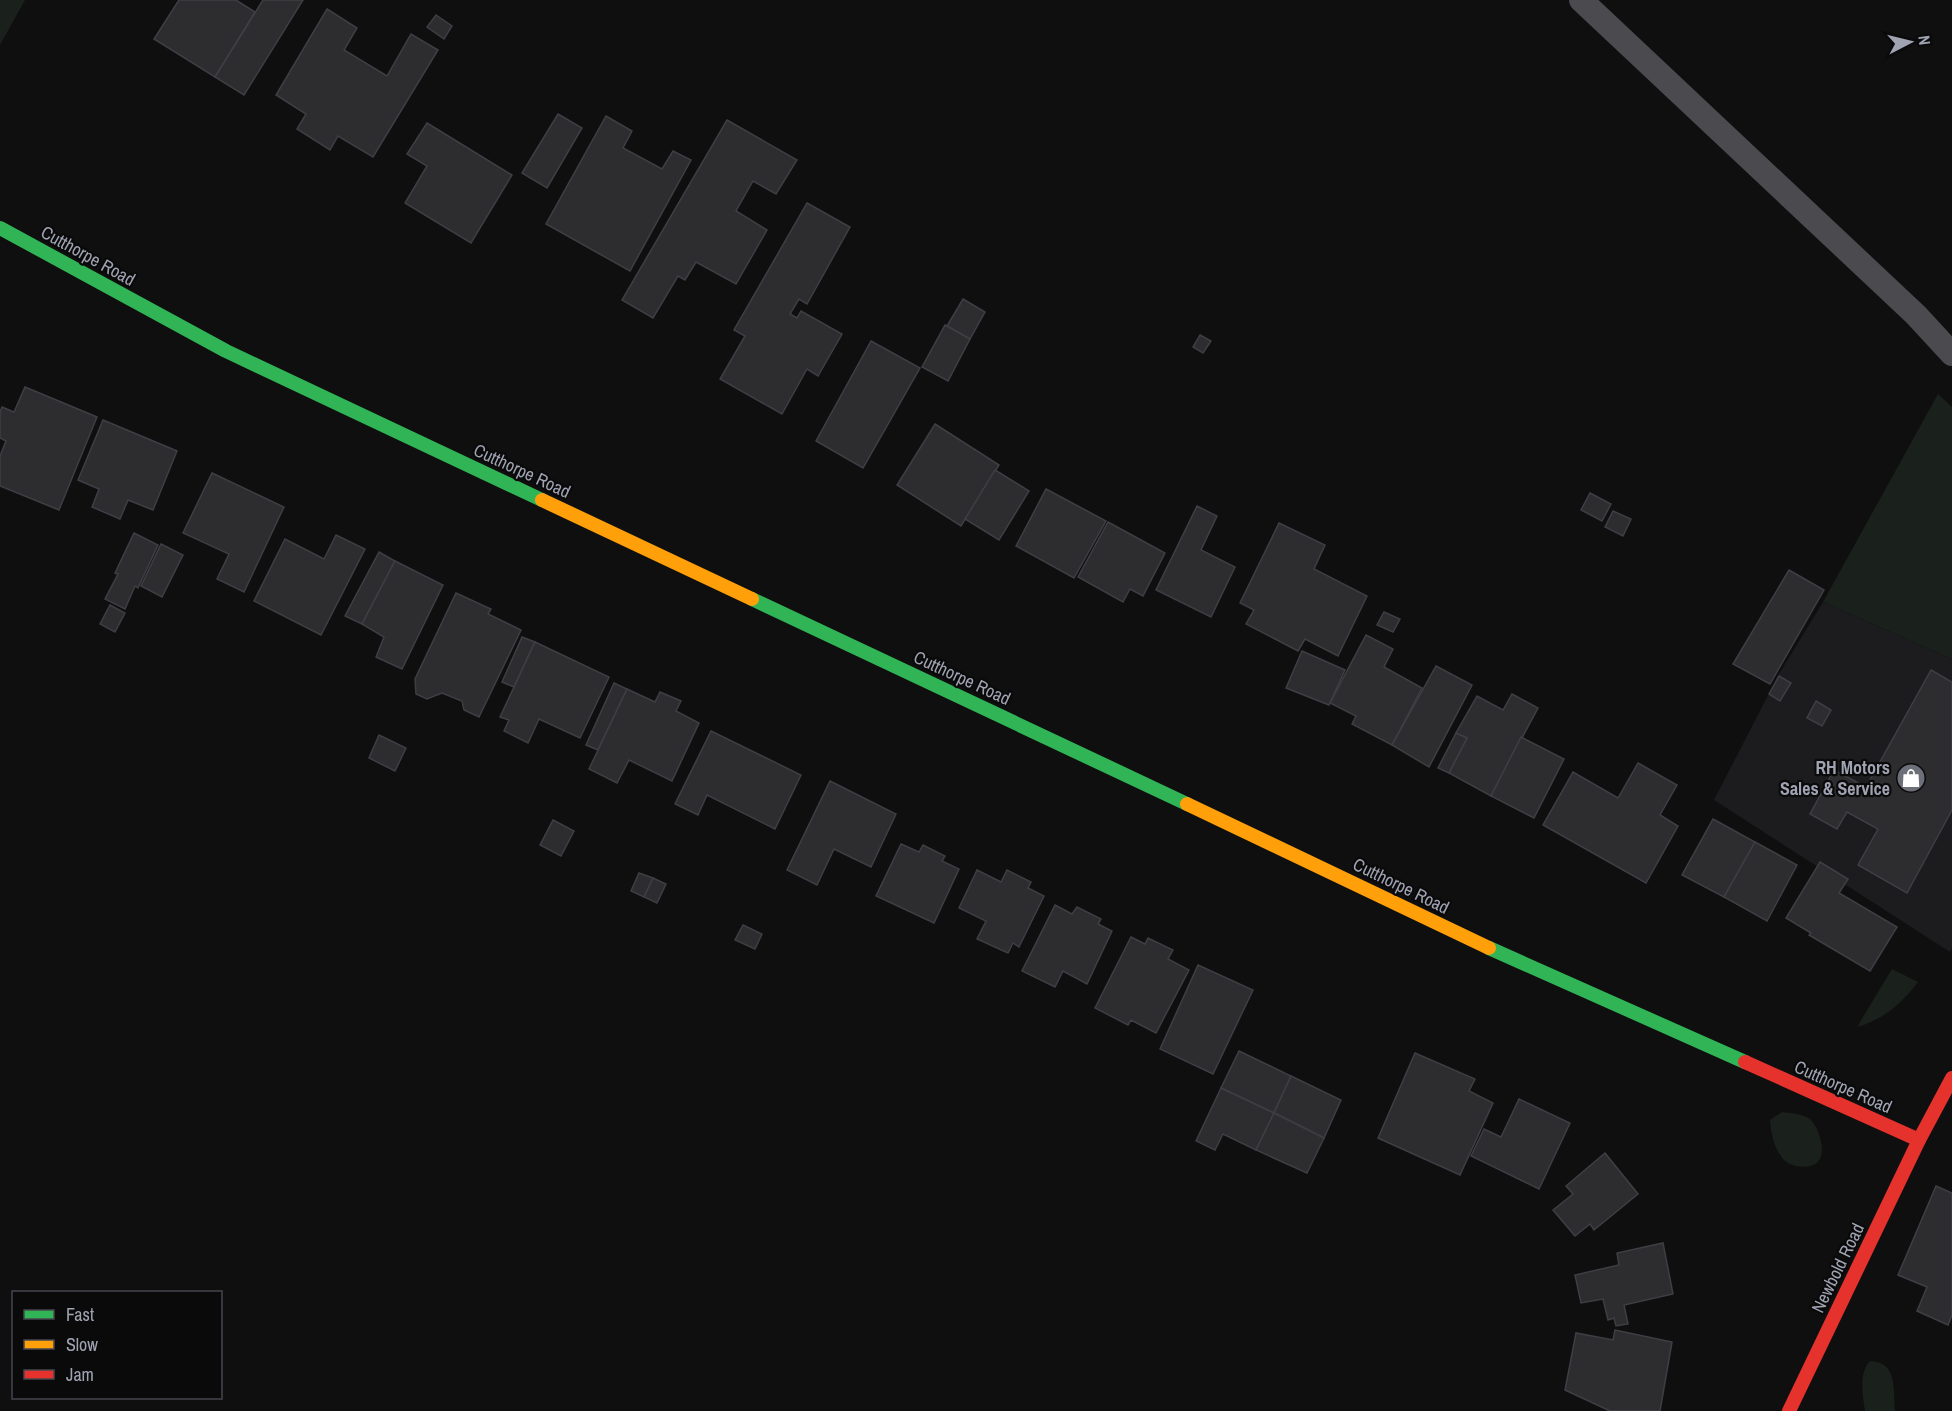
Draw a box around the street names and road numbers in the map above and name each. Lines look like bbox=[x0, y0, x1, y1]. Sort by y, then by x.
street label: Cutthorpe Road bbox=[37, 219, 140, 292]
street label: Cutthorpe Road bbox=[470, 437, 575, 504]
street label: Cutthorpe Road bbox=[910, 644, 1015, 711]
street label: Cutthorpe Road bbox=[1349, 851, 1454, 920]
street label: Cutthorpe Road bbox=[1791, 1054, 1896, 1119]
street label: Newbold Road bbox=[1805, 1219, 1870, 1317]

